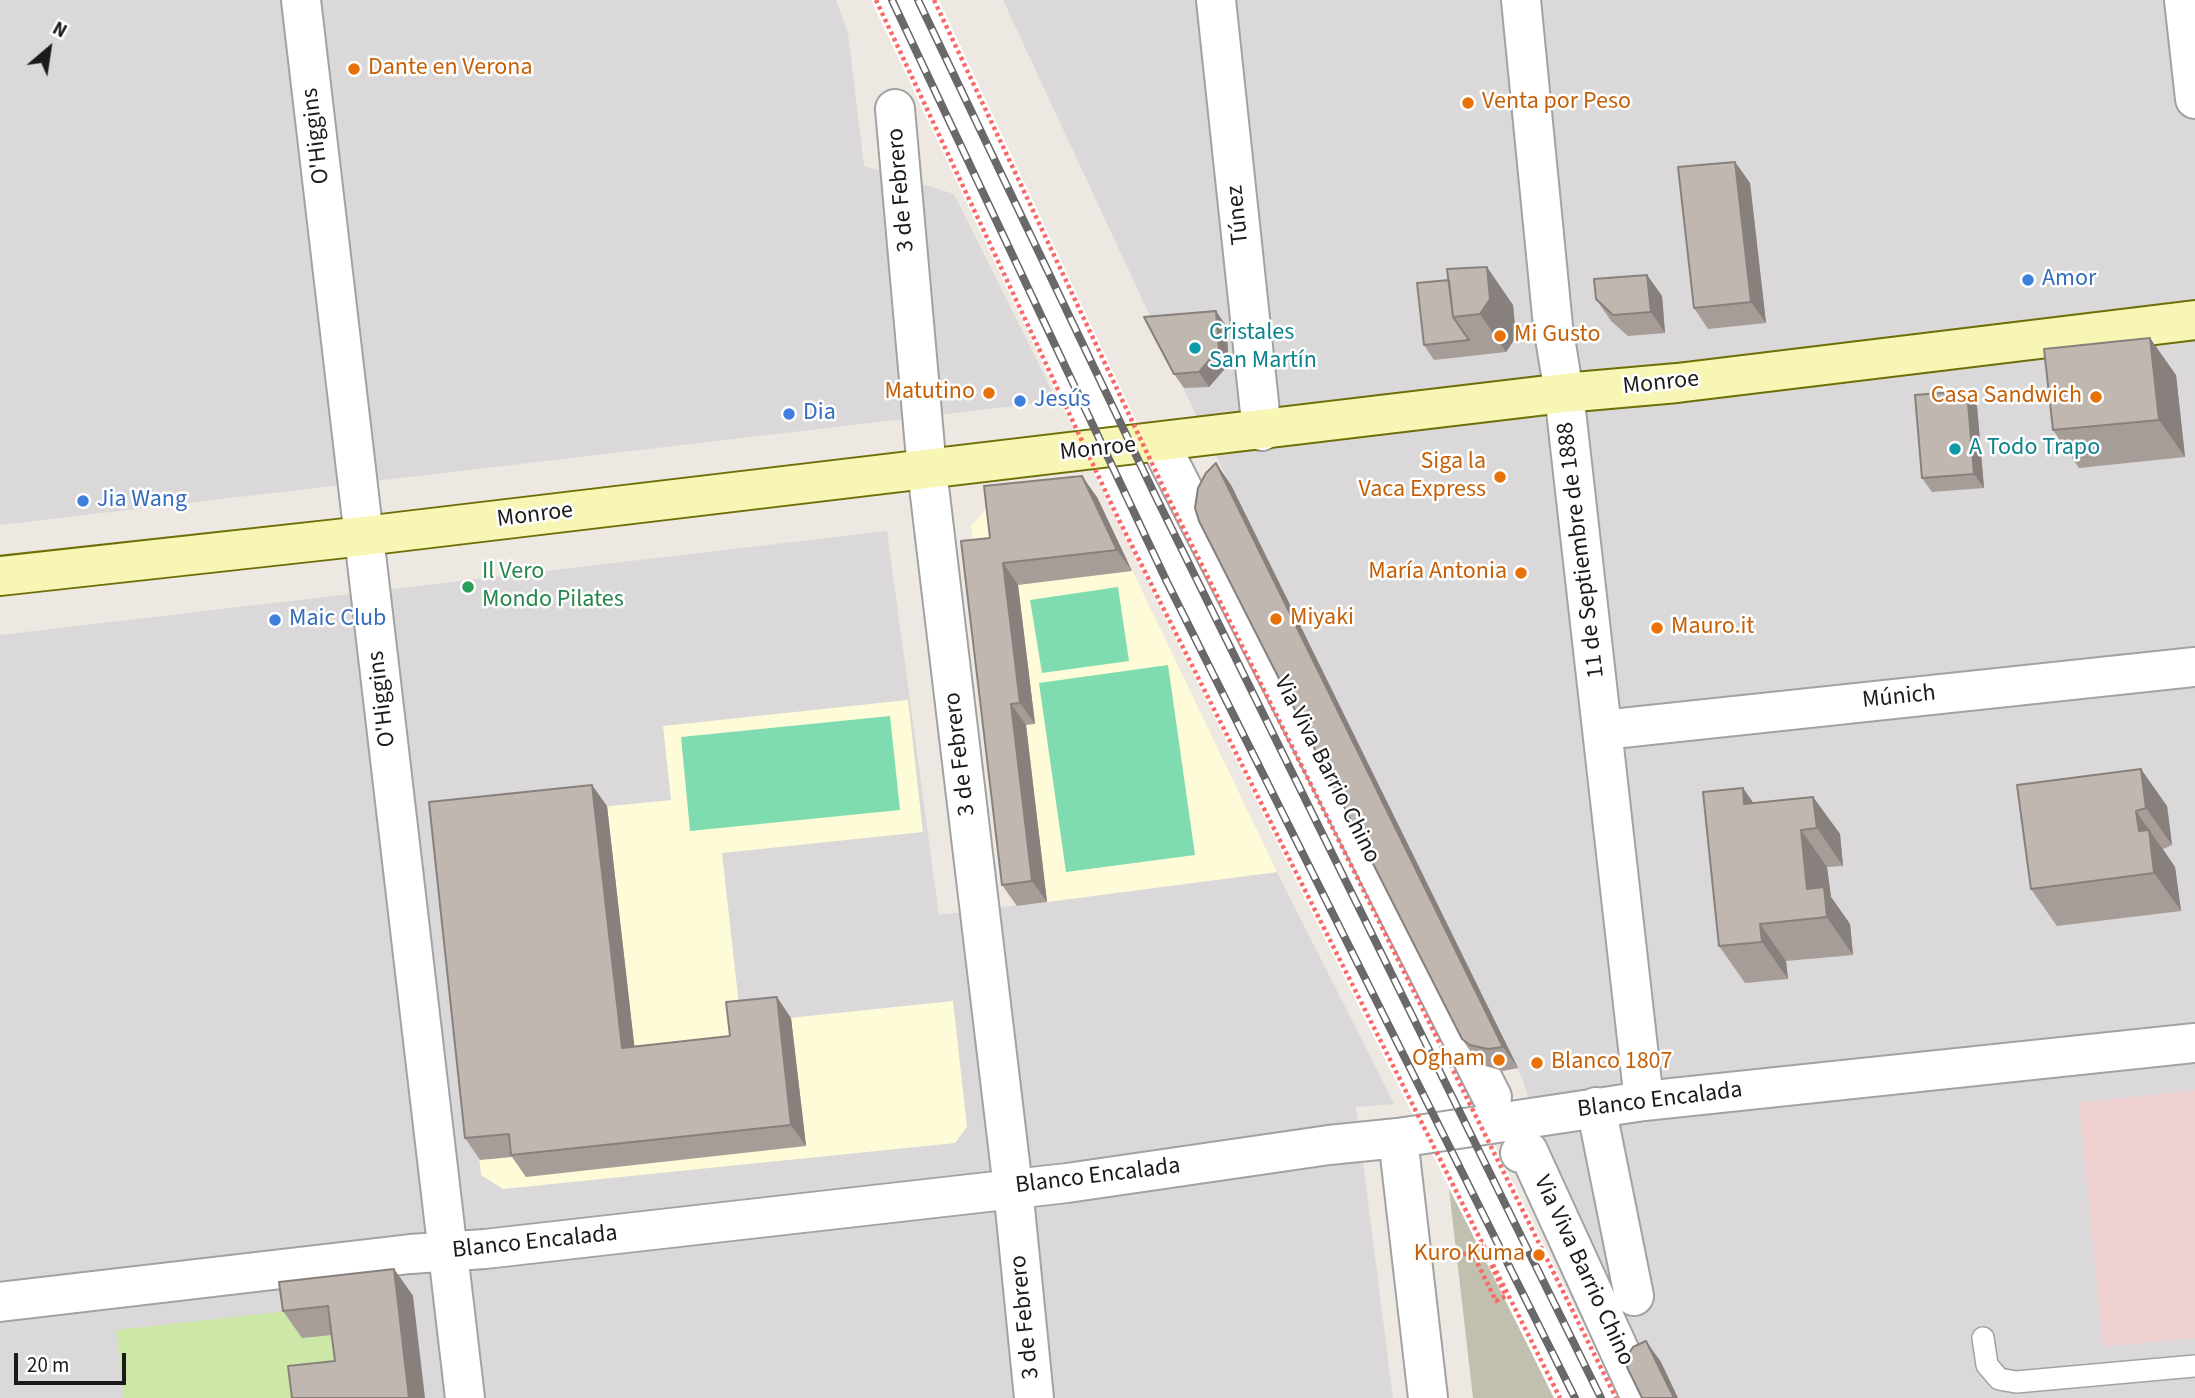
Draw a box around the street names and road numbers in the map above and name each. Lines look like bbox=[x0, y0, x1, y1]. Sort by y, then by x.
street label: O'Higgins bbox=[297, 86, 337, 186]
street label: 3 de Febrero bbox=[882, 127, 922, 253]
street label: Túnez bbox=[1222, 184, 1256, 246]
street label: Monroe bbox=[1621, 366, 1701, 402]
street label: 11 de Septiembre de 1888 bbox=[1552, 420, 1612, 680]
street label: Monroe bbox=[1058, 432, 1138, 468]
street label: Monroe bbox=[495, 497, 575, 535]
street label: O'Higgins bbox=[363, 649, 403, 749]
street label: Via Viva Barrio Chino bbox=[1266, 672, 1386, 868]
street label: Múnich bbox=[1861, 680, 1937, 716]
street label: 3 de Febrero bbox=[939, 690, 983, 818]
street label: Blanco Encalada bbox=[1576, 1077, 1744, 1125]
street label: Blanco Encalada bbox=[1014, 1153, 1182, 1201]
street label: Via Viva Barrio Chino bbox=[1526, 1171, 1640, 1371]
street label: Blanco Encalada bbox=[451, 1220, 619, 1266]
street label: 3 de Febrero bbox=[1005, 1254, 1047, 1380]

